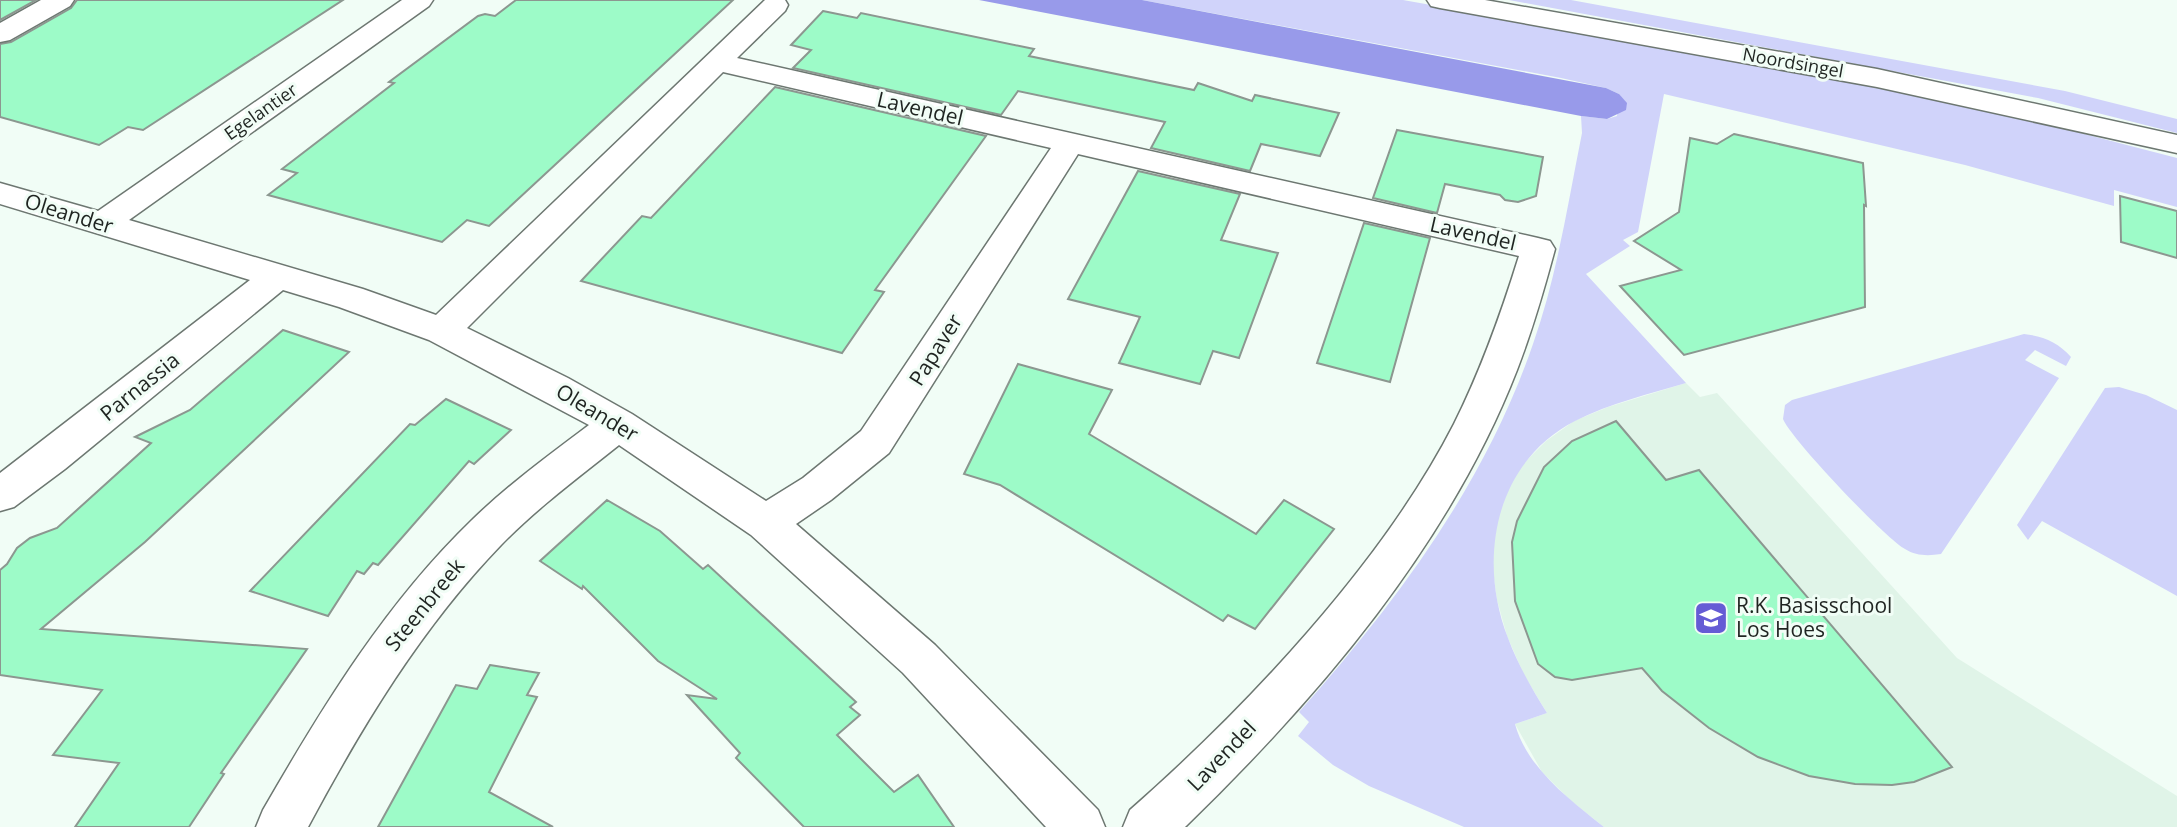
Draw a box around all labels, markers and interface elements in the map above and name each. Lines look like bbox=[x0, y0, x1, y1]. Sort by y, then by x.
street label: Noordsingel bbox=[1741, 41, 1846, 83]
street label: Egelantier bbox=[219, 77, 302, 145]
street label: Lavendel bbox=[874, 85, 966, 132]
street label: Oleander bbox=[22, 186, 117, 240]
street label: Lavendel bbox=[1427, 210, 1519, 257]
street label: Papaver bbox=[902, 308, 968, 391]
street label: Parnassia bbox=[94, 346, 185, 427]
street label: Oleander bbox=[551, 377, 644, 448]
street label: Steenbreek bbox=[378, 552, 470, 657]
place label: R.K. Basisschool Los Hoes bbox=[1736, 591, 1892, 643]
school or university icon: R.K. Basisschool Los Hoes bbox=[1692, 599, 1730, 637]
street label: Lavendel bbox=[1181, 714, 1262, 797]

